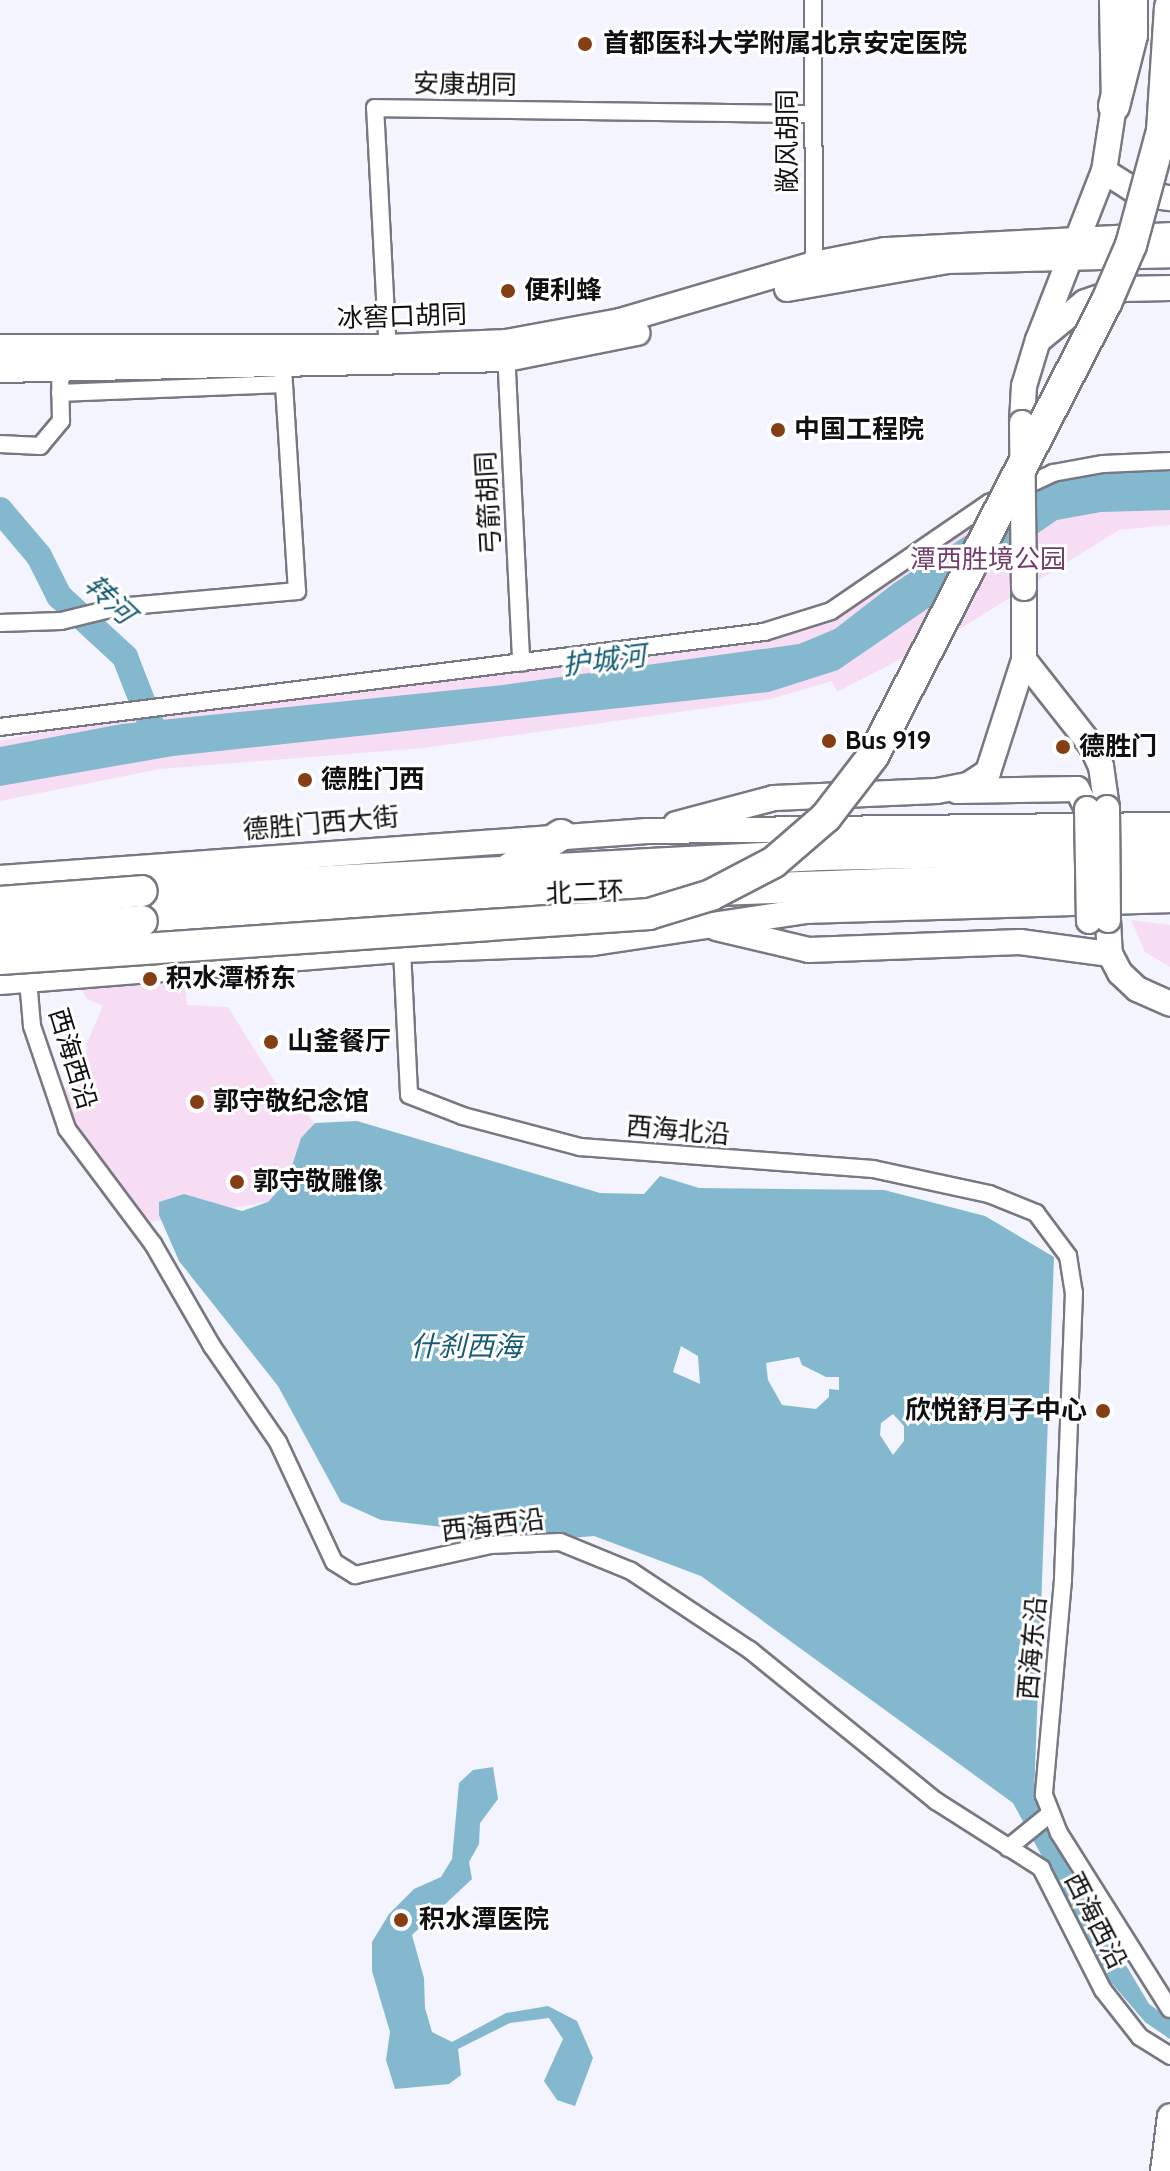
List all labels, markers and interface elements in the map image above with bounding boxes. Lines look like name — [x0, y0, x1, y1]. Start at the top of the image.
place label: 首都医科大学附属北京安定医院 — [603, 28, 967, 60]
marker: 首都医科大学附属北京安定医院 — [574, 33, 596, 55]
street label: 安康胡同 — [413, 68, 517, 102]
street label: 敞风胡同 — [772, 89, 804, 193]
place label: 便利蜂 — [524, 275, 602, 307]
marker: 便利蜂 — [499, 282, 517, 300]
street label: 冰窖口胡同 — [336, 299, 468, 335]
place label: 中国工程院 — [794, 414, 924, 446]
marker: 中国工程院 — [769, 421, 787, 439]
street label: 弓箭胡同 — [471, 450, 507, 556]
park label: 潭西胜境公园 — [910, 544, 1066, 576]
water label: 转河 — [78, 567, 142, 631]
water label: 护城河 — [560, 638, 648, 682]
place label: Bus 919 — [845, 725, 931, 757]
place label: 德胜门 — [1079, 731, 1157, 763]
marker: Bus 919 — [820, 732, 838, 750]
marker: 德胜门 — [1054, 738, 1072, 756]
place label: 德胜门西 — [321, 764, 425, 796]
marker: 德胜门西 — [296, 771, 314, 789]
street label: 德胜门西大街 — [242, 802, 400, 846]
street label: 北二环 — [545, 876, 625, 910]
place label: 积水潭桥东 — [166, 963, 296, 995]
marker: 积水潭桥东 — [141, 970, 159, 988]
street label: 西海西沿 — [42, 1005, 102, 1113]
place label: 山釜餐厅 — [287, 1026, 391, 1058]
marker: 山釜餐厅 — [262, 1033, 280, 1051]
place label: 郭守敬纪念馆 — [213, 1086, 369, 1118]
marker: 郭守敬纪念馆 — [188, 1093, 206, 1111]
street label: 西海北沿 — [625, 1111, 731, 1151]
place label: 郭守敬雕像 — [253, 1166, 383, 1198]
marker: 郭守敬雕像 — [228, 1173, 246, 1191]
water label: 什刹西海 — [410, 1329, 522, 1363]
place label: 欣悦舒月子中心 — [905, 1395, 1087, 1427]
marker: 欣悦舒月子中心 — [1094, 1402, 1112, 1420]
street label: 西海西沿 — [439, 1504, 547, 1548]
street label: 西海东沿 — [1013, 1595, 1053, 1701]
street label: 西海西沿 — [1057, 1868, 1133, 1974]
place label: 积水潭医院 — [419, 1904, 549, 1936]
marker: 积水潭医院 — [390, 1909, 412, 1931]

